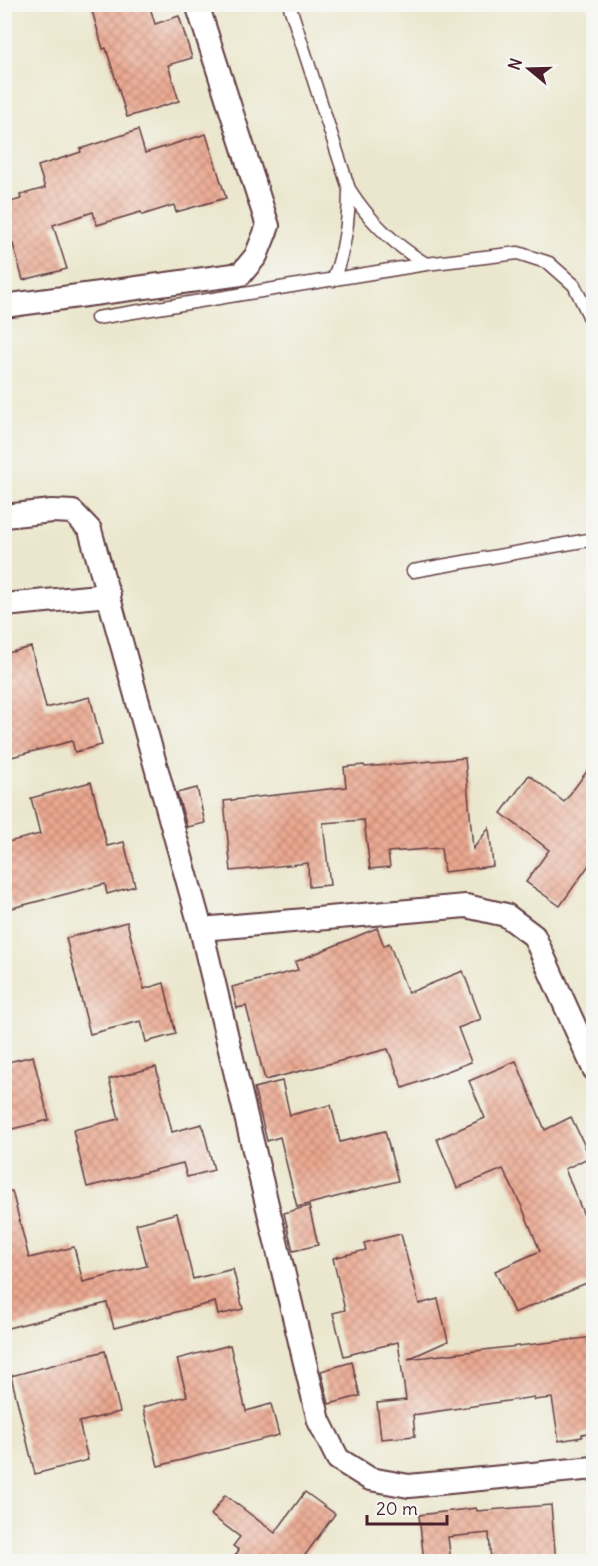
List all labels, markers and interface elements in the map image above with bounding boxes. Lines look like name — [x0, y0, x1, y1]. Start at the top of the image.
north arrow — [499, 39, 559, 99]
text: N — [504, 56, 526, 73]
scale bar — [367, 1488, 446, 1526]
text: 20 m — [376, 1497, 418, 1520]

